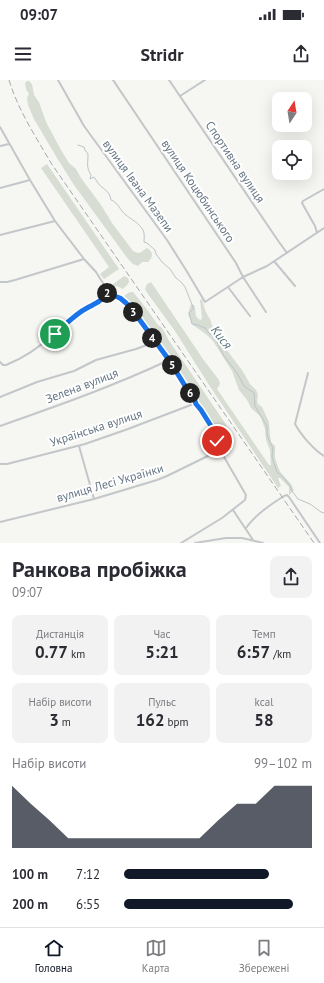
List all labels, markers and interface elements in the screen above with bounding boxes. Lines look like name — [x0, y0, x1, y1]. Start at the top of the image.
text: 09:07 — [20, 5, 58, 24]
icon: menu — [12, 43, 34, 65]
text: Stridr — [140, 43, 184, 66]
icon: share — [290, 43, 312, 65]
north arrow — [272, 92, 312, 132]
map controls — [272, 92, 312, 180]
street label: Спортивна вулиця — [203, 118, 268, 205]
street label: вулиця Коцюбинського — [158, 136, 238, 245]
street label: вулиця Івана Мазепи — [100, 137, 177, 235]
button: locate — [272, 140, 312, 180]
pin: 2 — [97, 283, 117, 303]
text: 2 — [104, 286, 110, 300]
pin: 3 — [123, 302, 143, 322]
text: 3 — [130, 305, 136, 319]
pin — [38, 317, 72, 351]
water label: Кися — [207, 322, 236, 353]
icon: arrive — [44, 323, 66, 345]
pin: 4 — [142, 328, 162, 348]
text: 4 — [149, 331, 155, 345]
pin: 5 — [162, 355, 182, 375]
text: 5 — [169, 358, 175, 372]
street label: Зелена вулиця — [43, 365, 120, 406]
pin: 6 — [180, 383, 200, 403]
text: 6 — [187, 386, 193, 400]
street label: Українська вулиця — [48, 406, 144, 450]
pin — [200, 424, 234, 458]
icon: check — [206, 430, 228, 452]
street label: вулиця Лесі Українки — [55, 460, 165, 505]
text: Ранкова пробіжка — [12, 555, 187, 583]
button: share — [270, 556, 312, 598]
text: 09:07 — [12, 584, 43, 601]
text: Дистанція — [36, 627, 84, 641]
text: Час — [153, 627, 171, 641]
text: Темп — [252, 627, 276, 641]
text: 0.77 — [35, 641, 68, 663]
text: 5:21 — [145, 641, 179, 663]
text: 6:57 — [237, 641, 270, 663]
text: km — [68, 647, 85, 661]
text: /km — [270, 647, 291, 661]
text: Набір висоти — [29, 695, 91, 709]
text: Пульс — [148, 695, 176, 709]
text: kcal — [255, 695, 273, 709]
text: 3 — [49, 709, 59, 731]
text: 162 — [136, 709, 165, 731]
text: 58 — [254, 709, 274, 731]
text: m — [59, 715, 71, 729]
text: bpm — [165, 715, 188, 729]
text: Набір висоти — [12, 755, 86, 772]
text: 99–102 m — [254, 755, 312, 772]
text: 100 m — [12, 866, 48, 883]
text: 7:12 — [76, 866, 100, 883]
text: 200 m — [12, 896, 48, 913]
text: 6:55 — [76, 896, 100, 913]
tab: Головна — [35, 937, 72, 975]
tab: Карта — [142, 937, 170, 975]
tab: Збережені — [239, 937, 289, 975]

